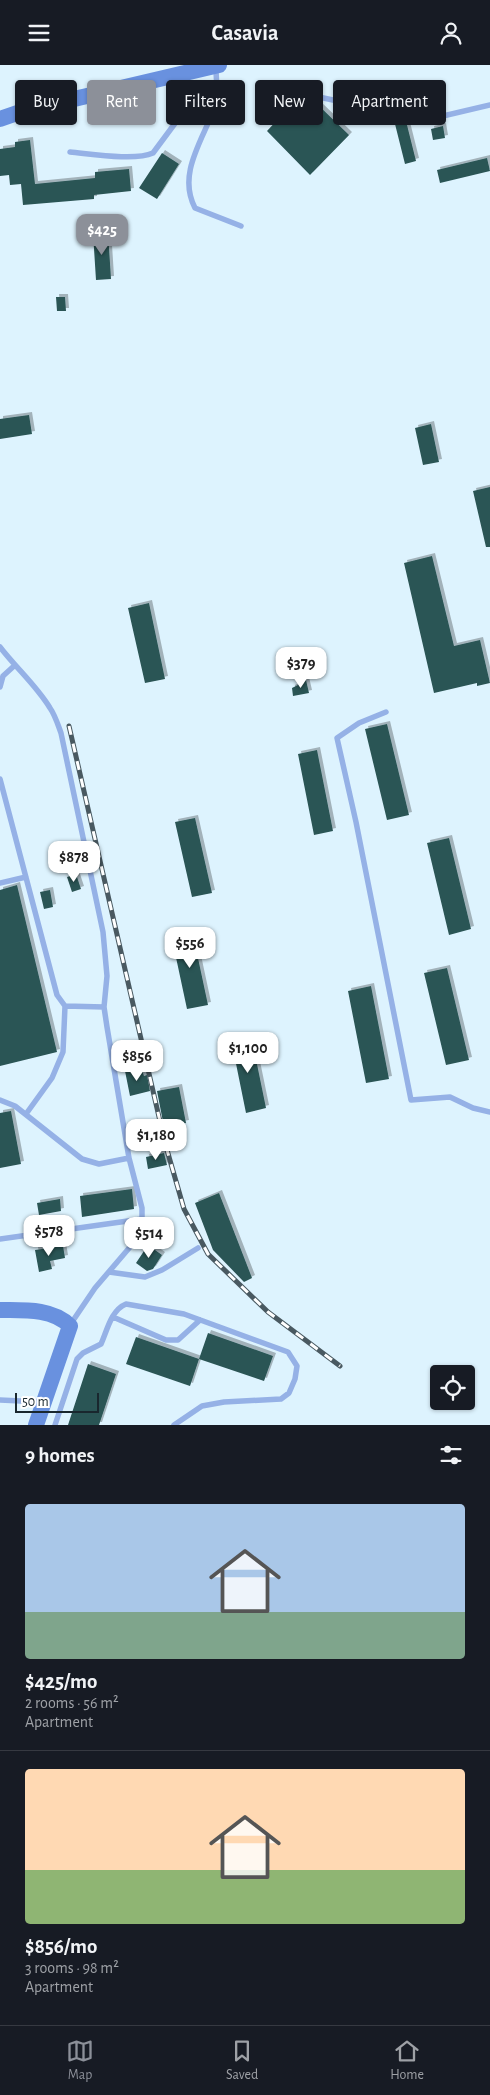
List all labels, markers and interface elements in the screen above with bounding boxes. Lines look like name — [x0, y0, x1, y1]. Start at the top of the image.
icon: menu — [25, 19, 53, 47]
icon: person — [437, 19, 465, 47]
text: Casavia — [212, 22, 278, 44]
chip: Buy — [15, 80, 77, 125]
chip: Rent — [87, 80, 156, 125]
chip: Filters — [166, 80, 245, 125]
chip: New — [255, 80, 323, 125]
chip: Apartment — [333, 80, 446, 125]
pin: $425 — [72, 213, 132, 256]
text: $425 — [87, 222, 117, 238]
pin: $379 — [271, 647, 331, 689]
text: $379 — [287, 655, 315, 671]
pin: $878 — [44, 841, 104, 883]
text: $878 — [59, 849, 89, 865]
pin: $556 — [160, 927, 220, 969]
text: $556 — [176, 935, 204, 951]
pin: $1,100 — [207, 1031, 289, 1074]
pin: $856 — [107, 1039, 167, 1082]
text: $1,100 — [228, 1040, 268, 1056]
text: $856 — [122, 1048, 152, 1064]
pin: $1,180 — [115, 1119, 197, 1161]
text: $1,180 — [137, 1127, 175, 1143]
pin: $578 — [19, 1215, 79, 1257]
pin: $514 — [119, 1217, 179, 1259]
text: $578 — [35, 1223, 63, 1239]
text: $514 — [135, 1225, 163, 1241]
map controls — [430, 1365, 475, 1410]
button: locate — [430, 1365, 475, 1410]
scale bar — [15, 1390, 99, 1413]
text: 50 m — [22, 1395, 49, 1409]
icon: filters — [437, 1441, 465, 1469]
text: 9 homes — [25, 1445, 95, 1466]
icon: home — [200, 1536, 290, 1626]
text: $425/mo — [25, 1671, 97, 1692]
text: 2 rooms · 56 m² — [25, 1695, 119, 1711]
text: Apartment — [25, 1714, 93, 1730]
icon: home — [200, 1802, 290, 1892]
text: $856/mo — [25, 1936, 97, 1957]
text: 3 rooms · 98 m² — [25, 1960, 119, 1976]
text: Apartment — [25, 1979, 93, 1995]
tab: Map — [66, 2037, 94, 2084]
tab: Saved — [226, 2037, 258, 2084]
tab: Home — [390, 2037, 424, 2084]

